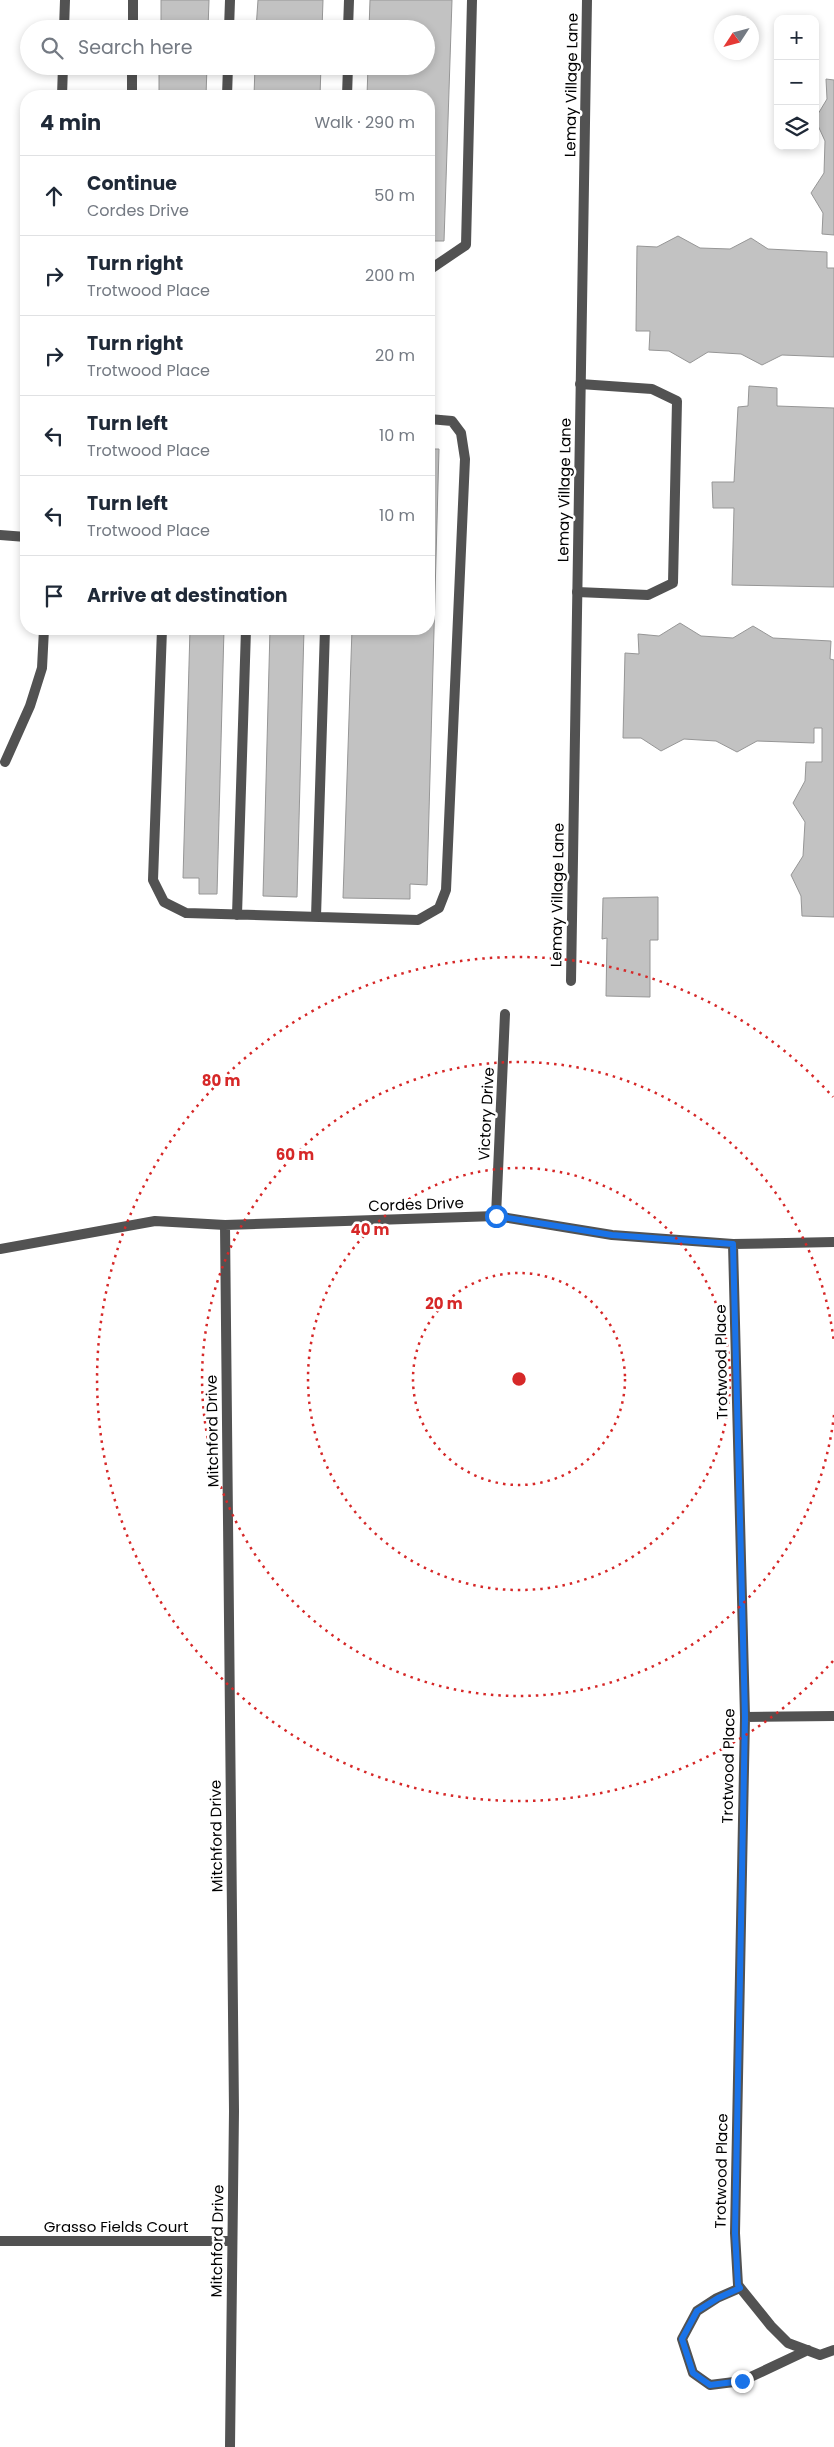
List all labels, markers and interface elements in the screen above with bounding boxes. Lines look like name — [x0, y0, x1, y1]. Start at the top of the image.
street label: Lemay Village Lane — [559, 13, 583, 157]
north arrow — [714, 15, 759, 60]
map controls — [774, 15, 819, 150]
button: + — [774, 15, 819, 60]
search box — [20, 20, 435, 75]
icon: search — [38, 34, 66, 62]
text: Search here — [78, 34, 192, 61]
button: − — [774, 60, 819, 105]
button: layers — [774, 105, 819, 150]
text: 4 min — [40, 108, 101, 137]
text: Walk · 290 m — [314, 111, 415, 134]
text: Continue — [87, 170, 177, 197]
icon: ahead — [40, 182, 68, 210]
text: 50 m — [374, 184, 415, 207]
text: Cordes Drive — [87, 199, 189, 222]
text: Turn right — [87, 250, 183, 277]
icon: right — [40, 262, 68, 290]
text: 200 m — [365, 264, 415, 287]
text: Trotwood Place — [87, 279, 210, 302]
text: Turn right — [87, 330, 183, 357]
icon: right — [40, 342, 68, 370]
text: 20 m — [375, 344, 415, 367]
text: Trotwood Place — [87, 359, 210, 382]
text: Turn left — [87, 410, 168, 437]
street label: Lemay Village Lane — [552, 418, 576, 562]
icon: left — [40, 422, 68, 450]
text: 10 m — [379, 424, 415, 447]
text: Trotwood Place — [87, 439, 210, 462]
text: Turn left — [87, 490, 168, 517]
icon: left — [40, 502, 68, 530]
text: 10 m — [379, 504, 415, 527]
text: Trotwood Place — [87, 519, 210, 542]
icon: arrive — [40, 582, 68, 610]
text: Arrive at destination — [87, 582, 288, 609]
street label: Lemay Village Lane — [545, 823, 569, 967]
street label: Victory Drive — [473, 1067, 499, 1161]
text: 80 m — [202, 1070, 240, 1091]
text: 60 m — [276, 1144, 314, 1165]
street label: Cordes Drive — [368, 1192, 464, 1216]
route start — [485, 1205, 508, 1228]
text: 40 m — [350, 1219, 390, 1240]
text: 20 m — [425, 1293, 463, 1314]
street label: Trotwood Place — [709, 1304, 733, 1420]
centre of rings — [510, 1370, 528, 1388]
street label: Mitchford Drive — [201, 1374, 223, 1488]
street label: Trotwood Place — [716, 1708, 740, 1824]
street label: Mitchford Drive — [205, 1779, 227, 1893]
street label: Trotwood Place — [709, 2113, 733, 2229]
street label: Mitchford Drive — [206, 2184, 228, 2298]
street label: Grasso Fields Court — [44, 2216, 188, 2237]
route end — [731, 2370, 754, 2393]

